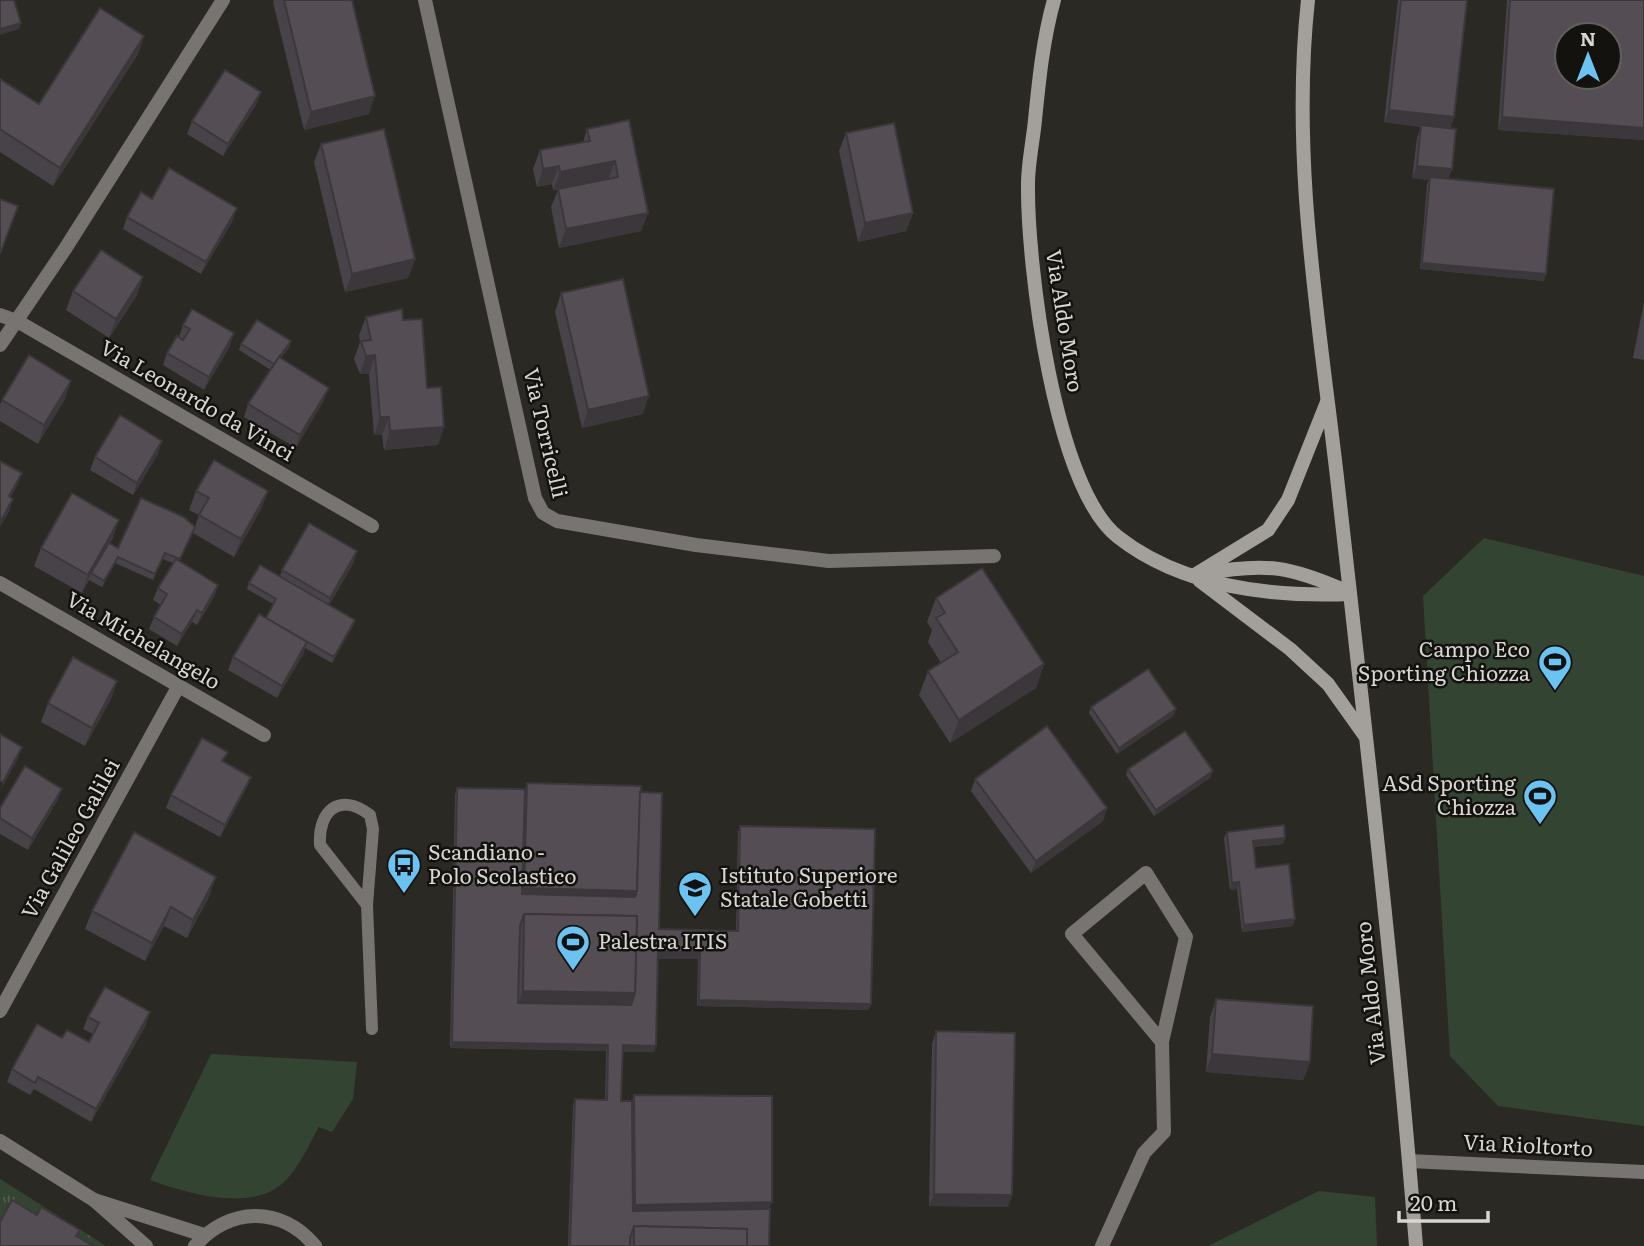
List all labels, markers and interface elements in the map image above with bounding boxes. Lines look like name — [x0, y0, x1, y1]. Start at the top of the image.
north arrow — [1553, 21, 1623, 91]
text: N — [1580, 24, 1596, 52]
street label: Via Aldo Moro — [1040, 247, 1093, 394]
street label: Via Leonardo da Vinci — [95, 330, 301, 467]
street label: Via Torricelli — [517, 364, 577, 501]
street label: Via Michelangelo — [61, 582, 227, 696]
place label: Campo Eco Sporting Chiozza — [1358, 632, 1531, 687]
sports icon: Campo Eco Sporting Chiozza — [1536, 643, 1574, 692]
street label: Via Galileo Galilei — [12, 752, 126, 924]
place label: ASd Sporting Chiozza — [1382, 766, 1517, 821]
sports icon: ASd Sporting Chiozza — [1521, 777, 1559, 826]
place label: Scandiano - Polo Scolastico — [428, 835, 576, 890]
bus stop icon: Scandiano - Polo Scolastico — [385, 846, 423, 895]
place label: Istituto Superiore Statale Gobetti — [720, 858, 898, 913]
school or university icon: Istituto Superiore Statale Gobetti — [676, 869, 714, 918]
street label: Via Aldo Moro — [1346, 920, 1391, 1066]
sports icon: Palestra ITIS — [554, 923, 592, 972]
place label: Palestra ITIS — [598, 924, 727, 955]
street label: Via Rioltorto — [1462, 1125, 1594, 1162]
scale bar — [1399, 1180, 1488, 1224]
text: 20 m — [1410, 1186, 1457, 1217]

